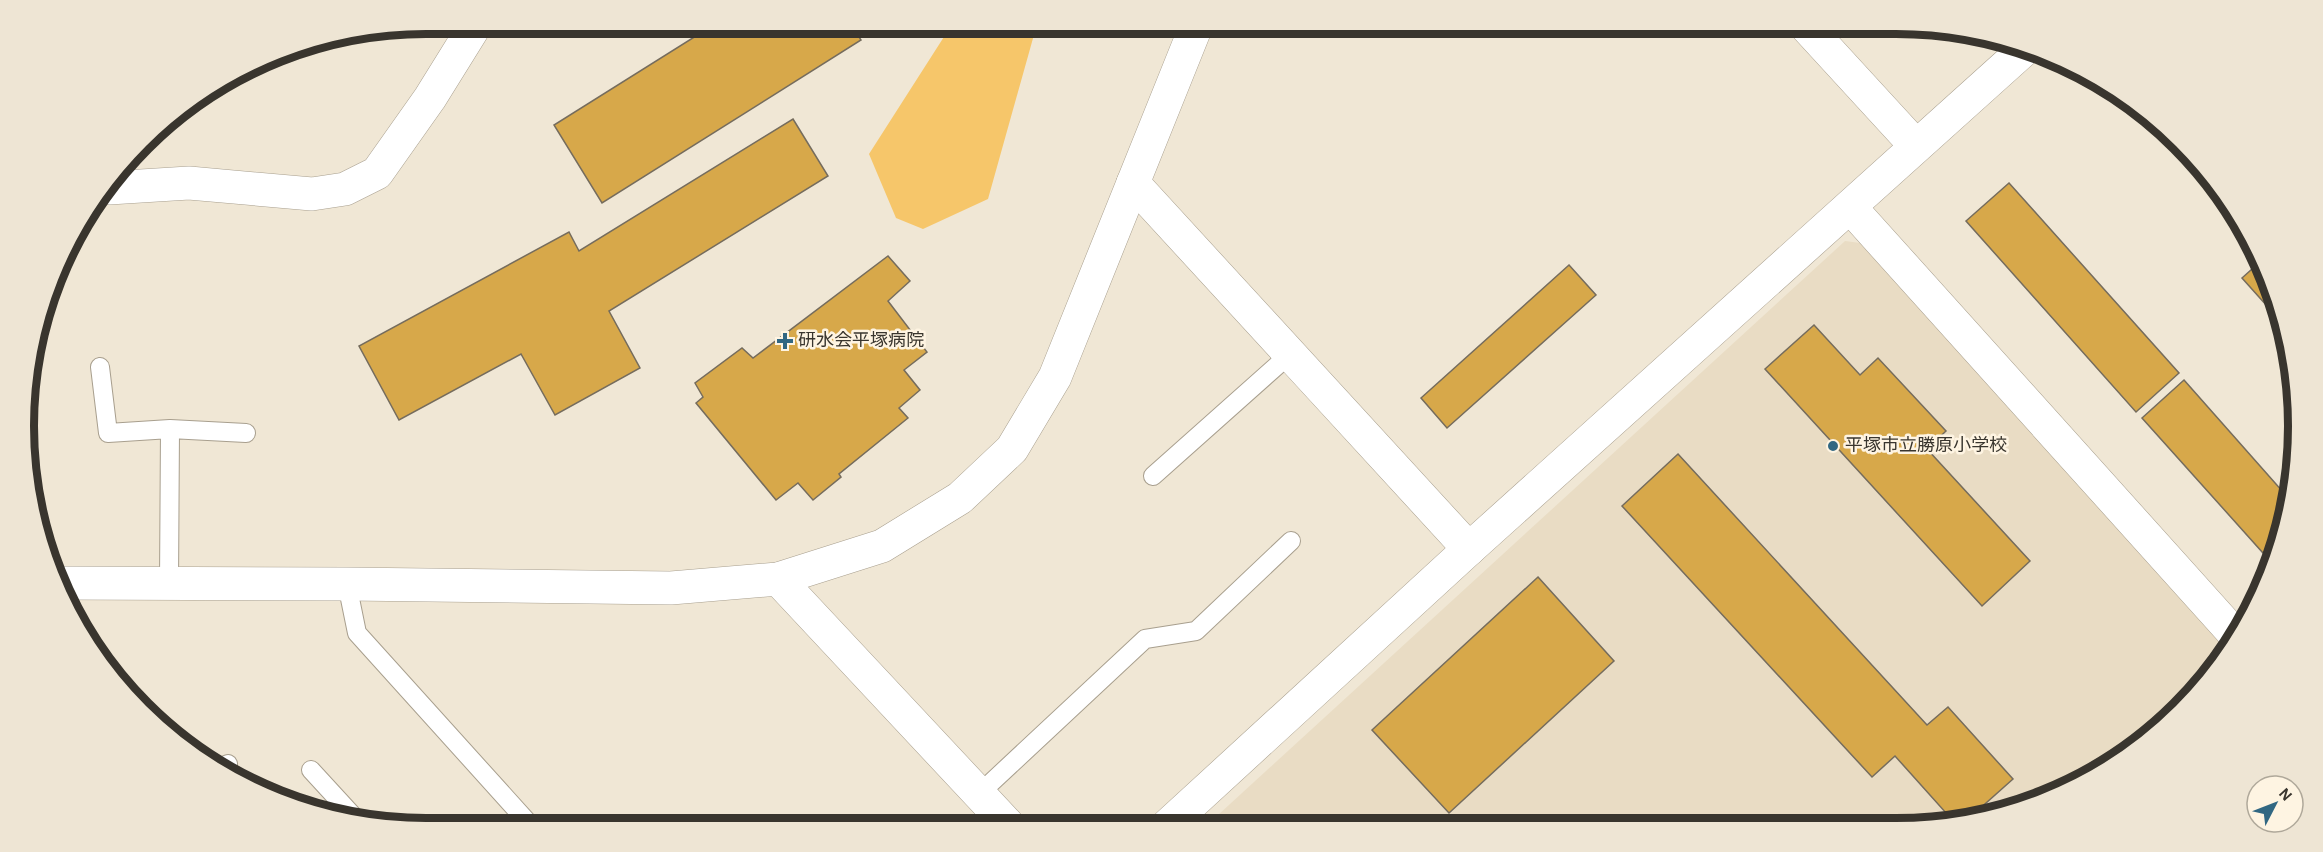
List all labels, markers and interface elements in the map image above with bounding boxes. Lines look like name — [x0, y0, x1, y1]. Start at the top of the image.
place label: 研水会平塚病院 — [798, 331, 924, 350]
marker: 研水会平塚病院 — [776, 332, 794, 350]
place label: 平塚市立勝原小学校 — [1845, 435, 2007, 455]
marker: 平塚市立勝原小学校 — [1826, 439, 1840, 453]
north arrow — [2245, 774, 2305, 834]
text: N — [2276, 785, 2295, 804]

